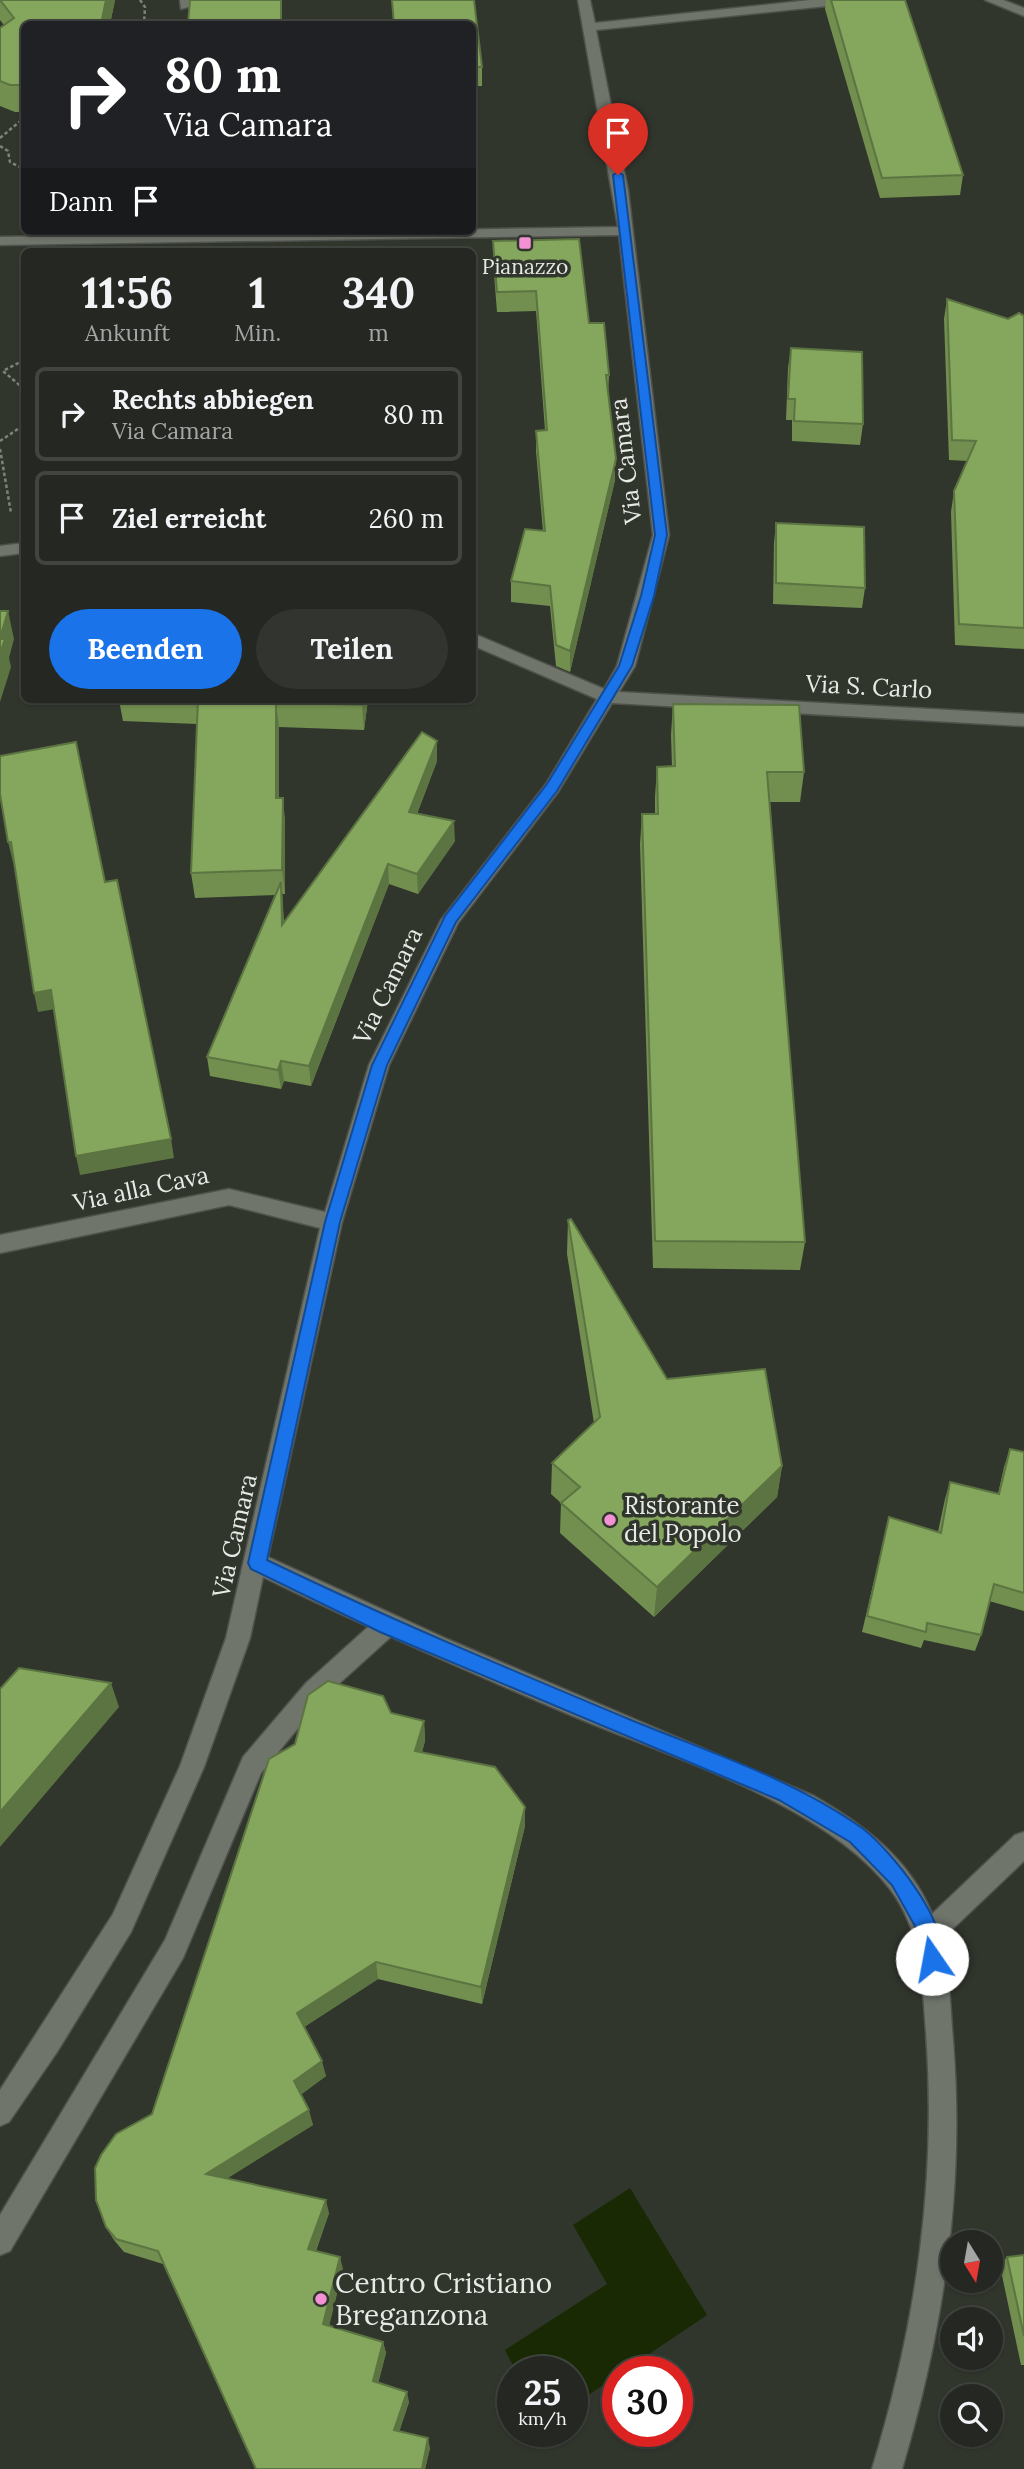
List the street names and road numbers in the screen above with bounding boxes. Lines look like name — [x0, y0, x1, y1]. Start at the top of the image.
street label: Via Camara — [602, 396, 649, 527]
street label: Via S. Carlo — [804, 668, 933, 705]
street label: Via Camara — [345, 922, 429, 1050]
street label: Via alla Cava — [69, 1159, 212, 1218]
street label: Via Camara — [205, 1471, 264, 1602]

